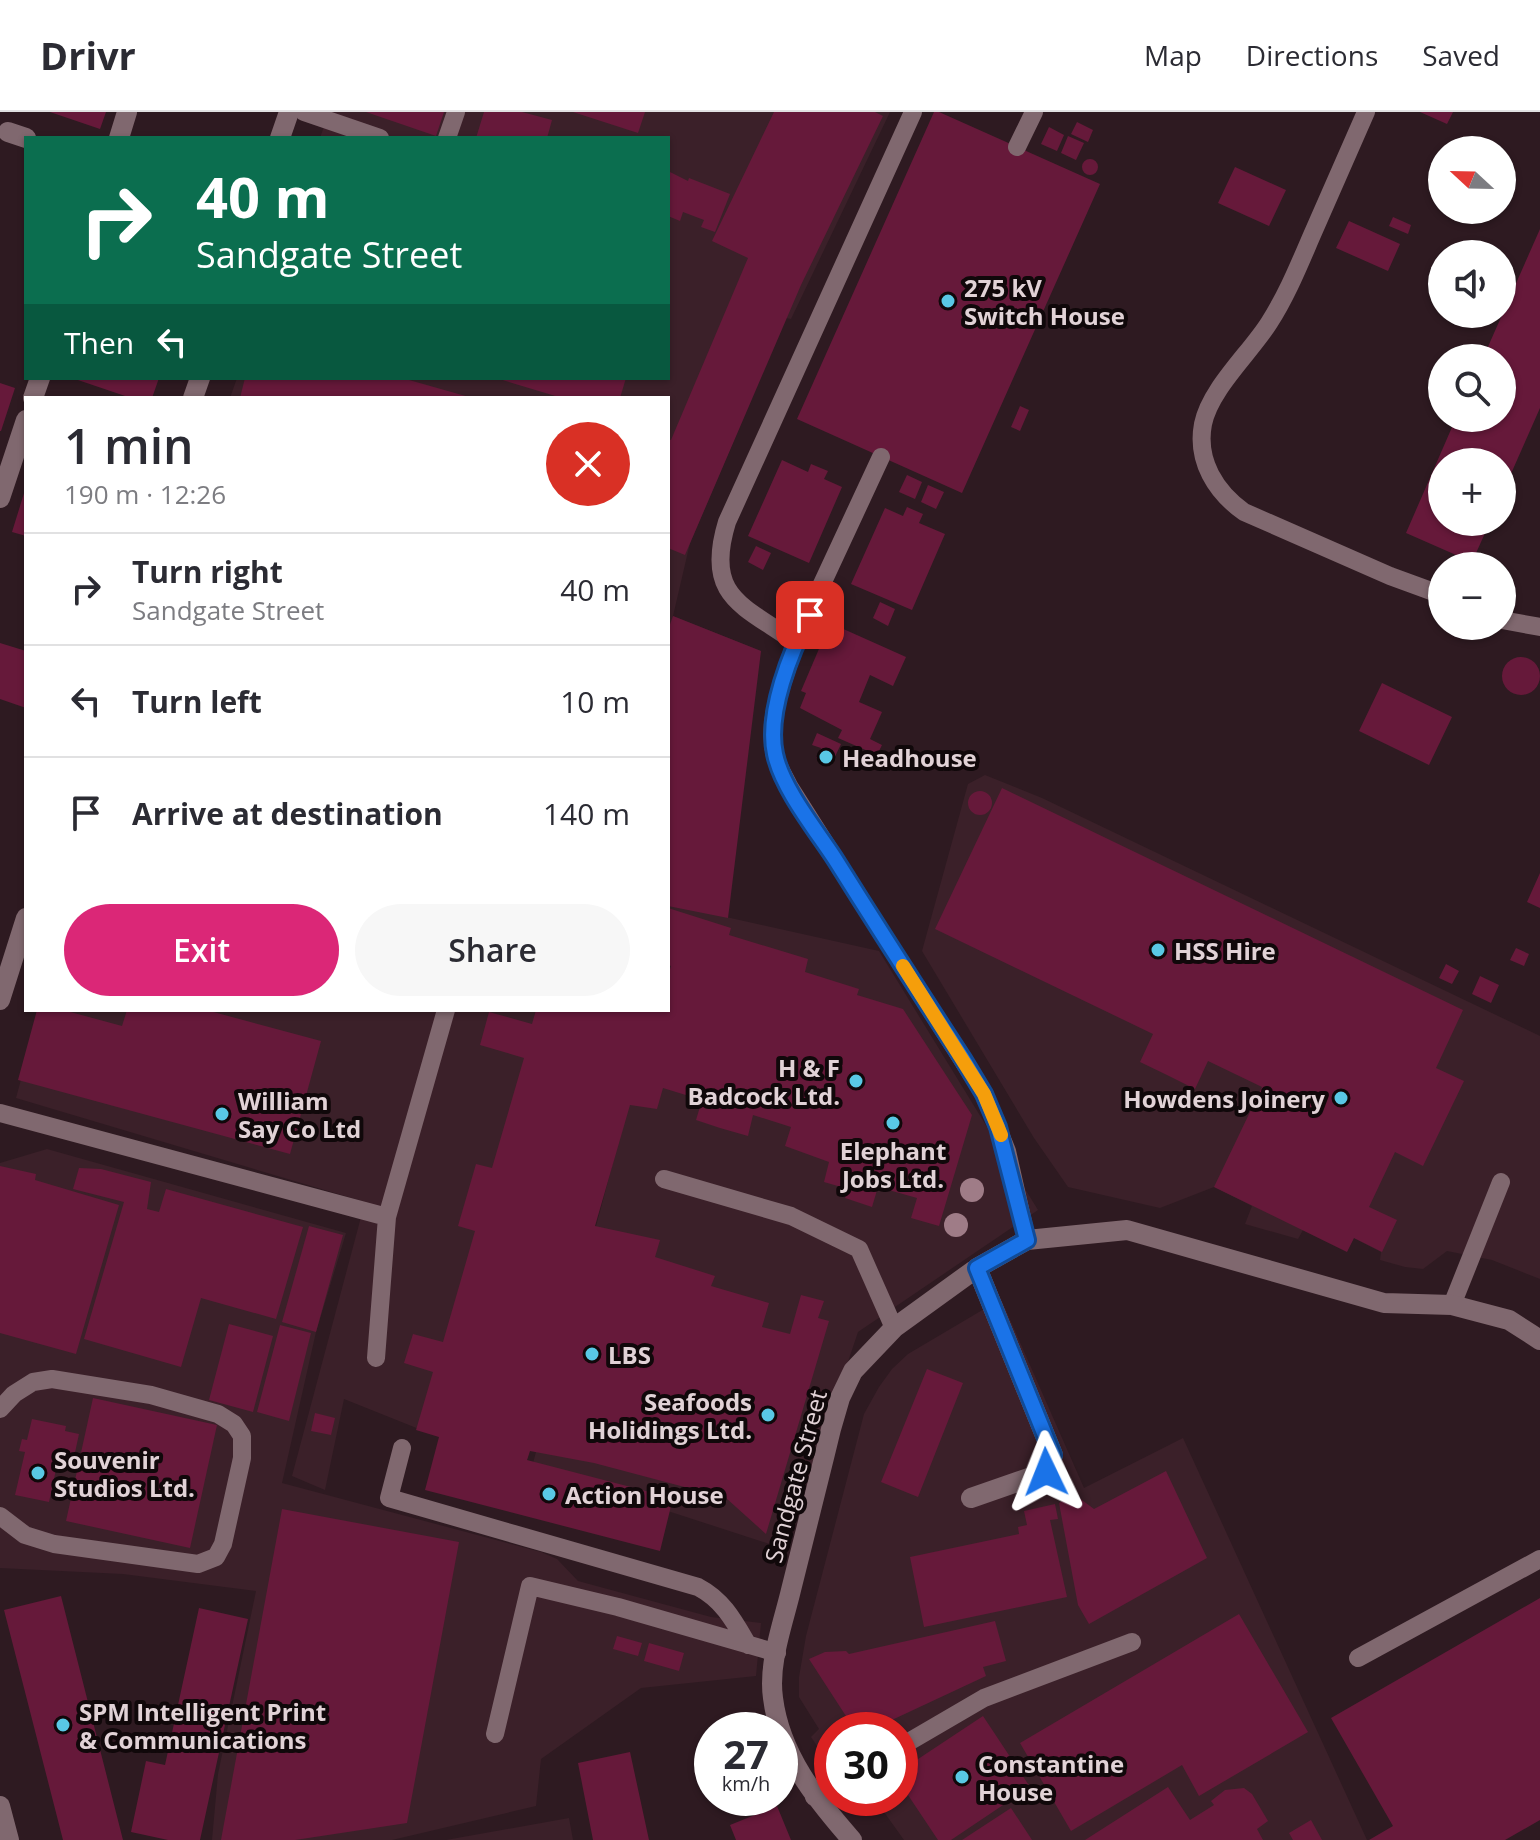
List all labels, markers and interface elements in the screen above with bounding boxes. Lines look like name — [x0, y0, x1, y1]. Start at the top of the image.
text: Drivr — [40, 29, 136, 81]
text: Map — [1144, 36, 1202, 74]
text: Directions — [1246, 36, 1378, 74]
text: Saved — [1422, 36, 1500, 74]
north arrow — [1428, 136, 1516, 224]
map controls — [1428, 136, 1516, 640]
text: 40 m — [196, 158, 330, 234]
icon: right — [64, 168, 168, 272]
text: Sandgate Street — [196, 230, 462, 279]
button: sound — [1428, 240, 1516, 328]
place label: 275 kV Switch House — [964, 271, 1125, 332]
marker: 275 kV Switch House — [939, 292, 957, 310]
icon: left — [150, 320, 194, 364]
text: Then — [64, 322, 134, 363]
button: search — [1428, 344, 1516, 432]
text: 1 min — [64, 413, 194, 478]
button: close — [546, 422, 630, 506]
button: + — [1428, 448, 1516, 536]
text: 190 m · 12:26 — [64, 476, 226, 512]
text: Turn right — [132, 551, 283, 592]
button: − — [1428, 552, 1516, 640]
icon: right — [64, 567, 108, 611]
text: 40 m — [560, 569, 630, 610]
pin — [776, 581, 844, 649]
text: Sandgate Street — [132, 592, 324, 628]
icon: arrive — [788, 593, 832, 637]
icon: left — [64, 679, 108, 723]
text: Turn left — [132, 681, 262, 722]
text: 10 m — [560, 681, 630, 722]
place label: Headhouse — [842, 741, 977, 774]
marker: Headhouse — [817, 748, 835, 766]
icon: arrive — [64, 791, 108, 835]
text: Arrive at destination — [132, 793, 443, 834]
text: 140 m — [543, 793, 630, 834]
button: Exit — [64, 904, 339, 996]
button: Share — [355, 904, 630, 996]
place label: HSS Hire — [1174, 934, 1276, 967]
marker: HSS Hire — [1149, 941, 1167, 959]
place label: H & F Badcock Ltd. — [688, 1051, 840, 1112]
marker: H & F Badcock Ltd. — [847, 1072, 865, 1090]
place label: Howdens Joinery — [1123, 1082, 1325, 1115]
place label: William Say Co Ltd — [238, 1084, 361, 1145]
marker: Howdens Joinery — [1332, 1089, 1350, 1107]
marker: William Say Co Ltd — [213, 1105, 231, 1123]
marker: Elephant Jobs Ltd. — [884, 1114, 902, 1132]
place label: Elephant Jobs Ltd. — [840, 1134, 946, 1195]
place label: LBS — [608, 1338, 651, 1371]
marker: LBS — [583, 1345, 601, 1363]
place label: Seafoods Holidings Ltd. — [588, 1385, 752, 1446]
street label: Sandgate Street — [756, 1386, 834, 1566]
marker: Seafoods Holidings Ltd. — [759, 1406, 777, 1424]
position arrow — [1004, 1430, 1088, 1514]
place label: Souvenir Studios Ltd. — [54, 1443, 195, 1504]
marker: Souvenir Studios Ltd. — [29, 1464, 47, 1482]
place label: Action House — [565, 1478, 724, 1511]
marker: Action House — [540, 1485, 558, 1503]
place label: SPM Intelligent Print & Communications — [79, 1695, 326, 1756]
speed limit sign: 30 — [814, 1712, 918, 1816]
marker: SPM Intelligent Print & Communications — [54, 1716, 72, 1734]
text: 27 — [723, 1726, 769, 1781]
place label: Constantine House — [978, 1747, 1124, 1808]
marker: Constantine House — [953, 1768, 971, 1786]
text: km/h — [722, 1770, 770, 1797]

